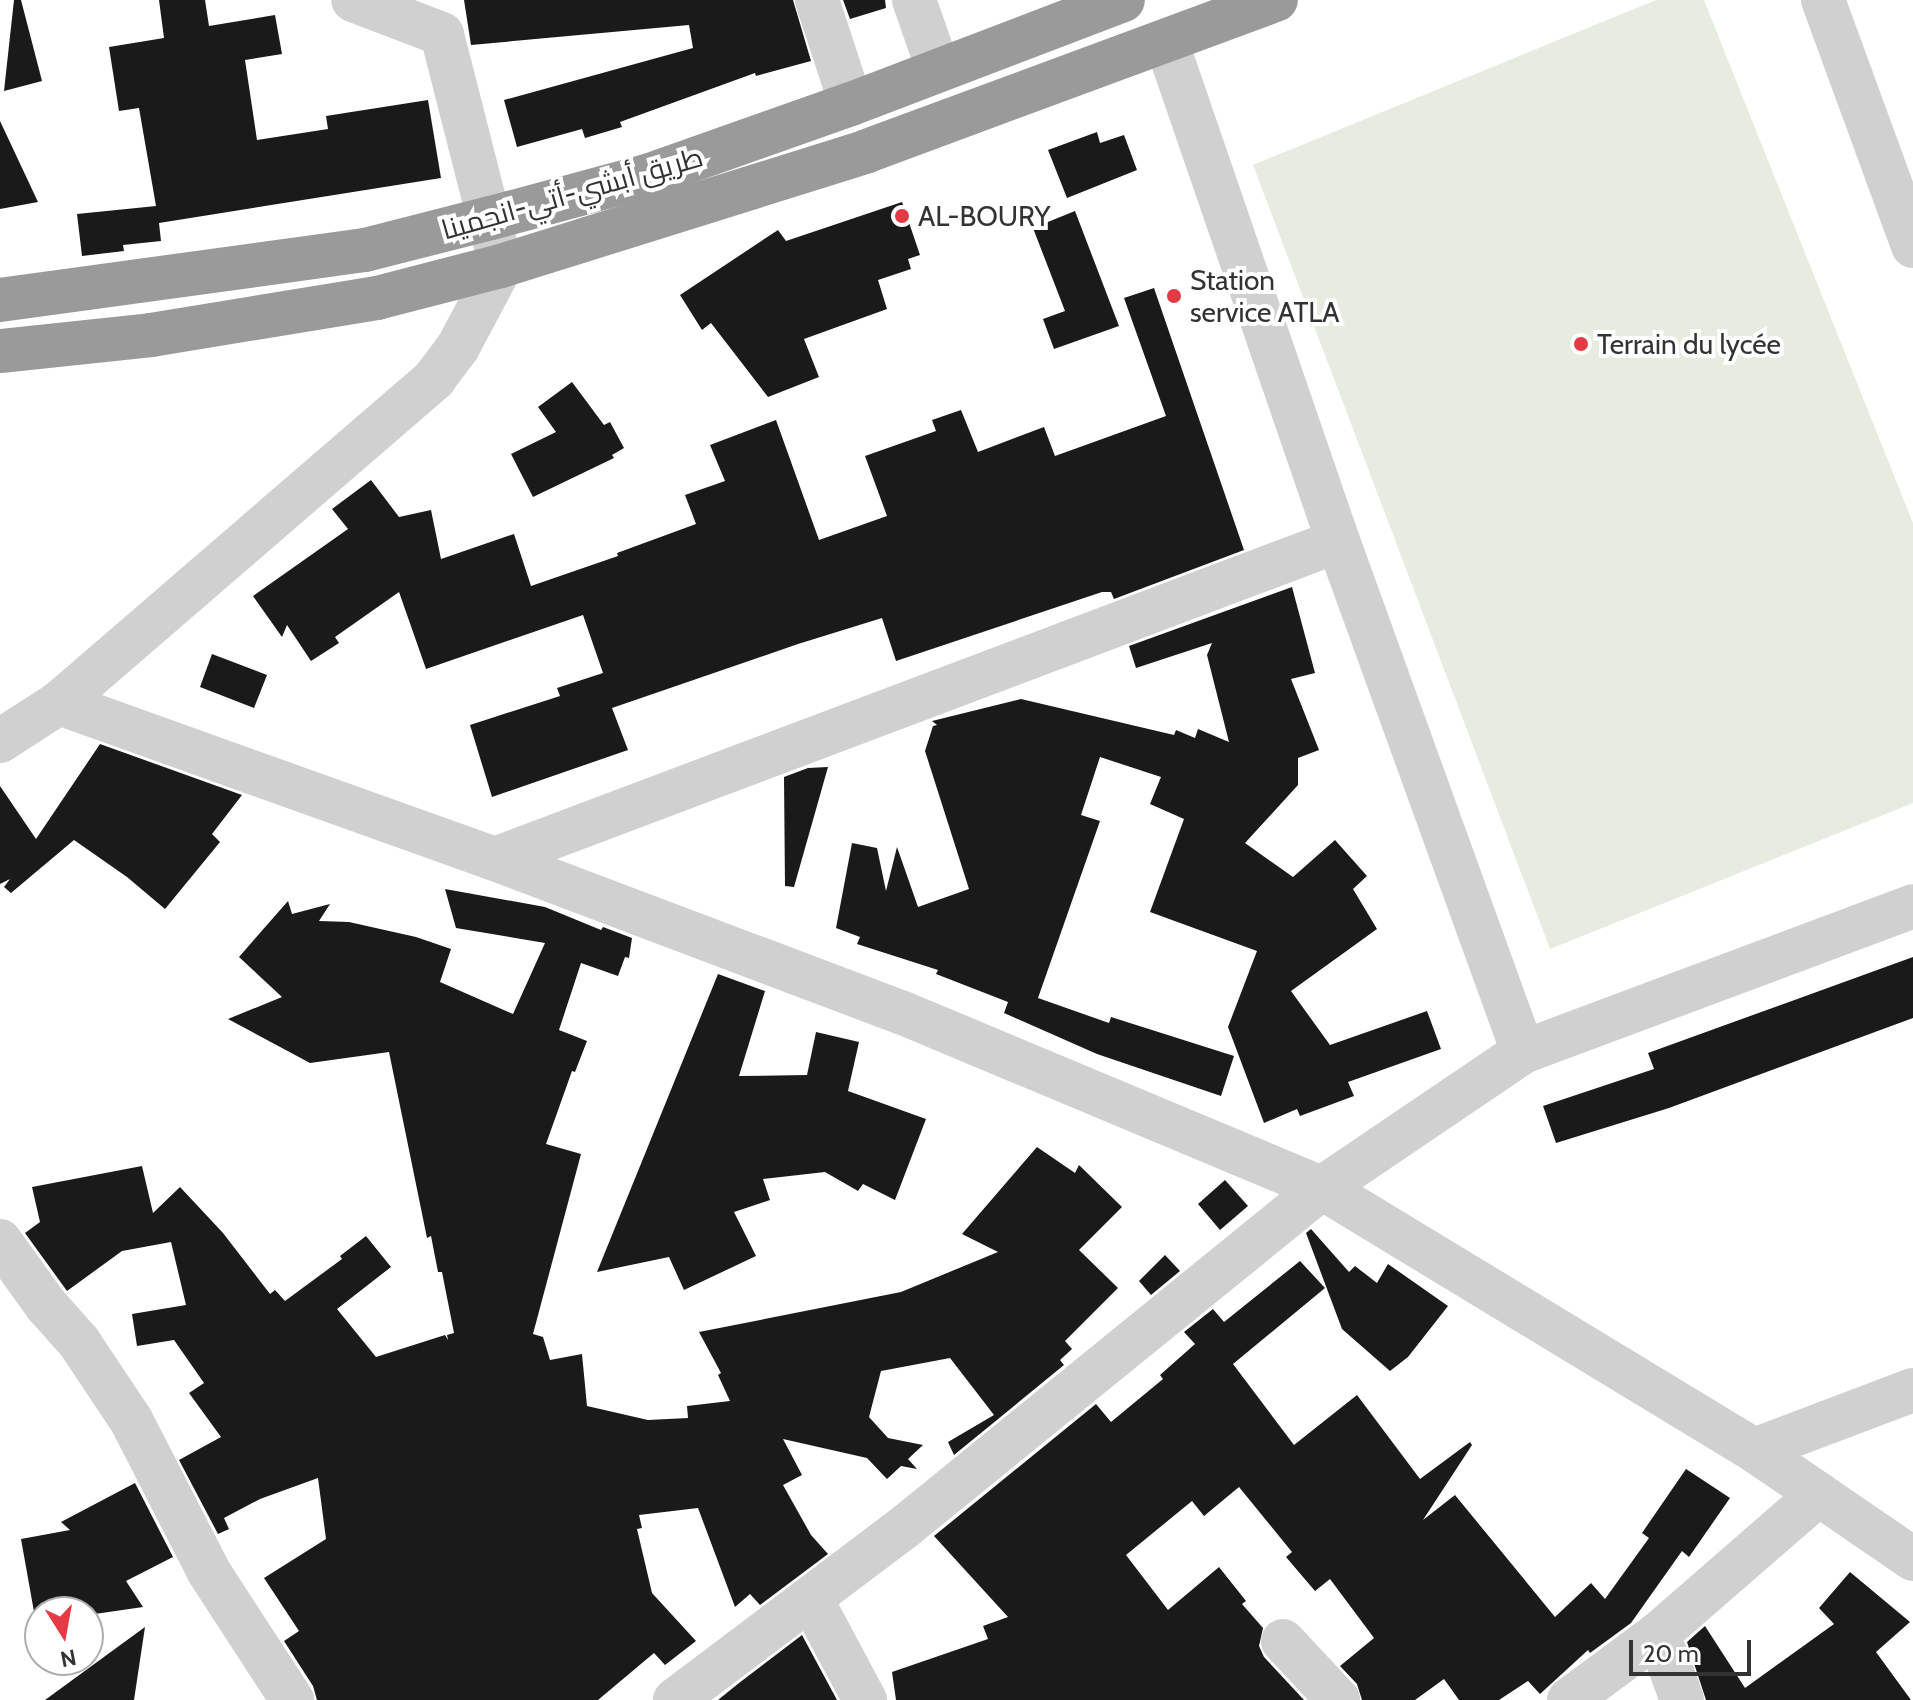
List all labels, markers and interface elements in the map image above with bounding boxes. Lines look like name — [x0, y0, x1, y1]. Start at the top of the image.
street label: طريق أبشي-أتي-انجمينا — [437, 140, 707, 246]
place label: AL-BOURY — [918, 199, 1050, 233]
marker: AL-BOURY — [893, 207, 911, 225]
place label: Station service ATLA — [1190, 263, 1340, 329]
marker: Station service ATLA — [1165, 287, 1183, 305]
place label: Terrain du lycée — [1597, 327, 1781, 361]
marker: Terrain du lycée — [1572, 335, 1590, 353]
north arrow — [24, 1596, 104, 1676]
scale bar — [1633, 1624, 1755, 1674]
text: 20 m — [1643, 1639, 1699, 1668]
text: N — [58, 1643, 79, 1673]

